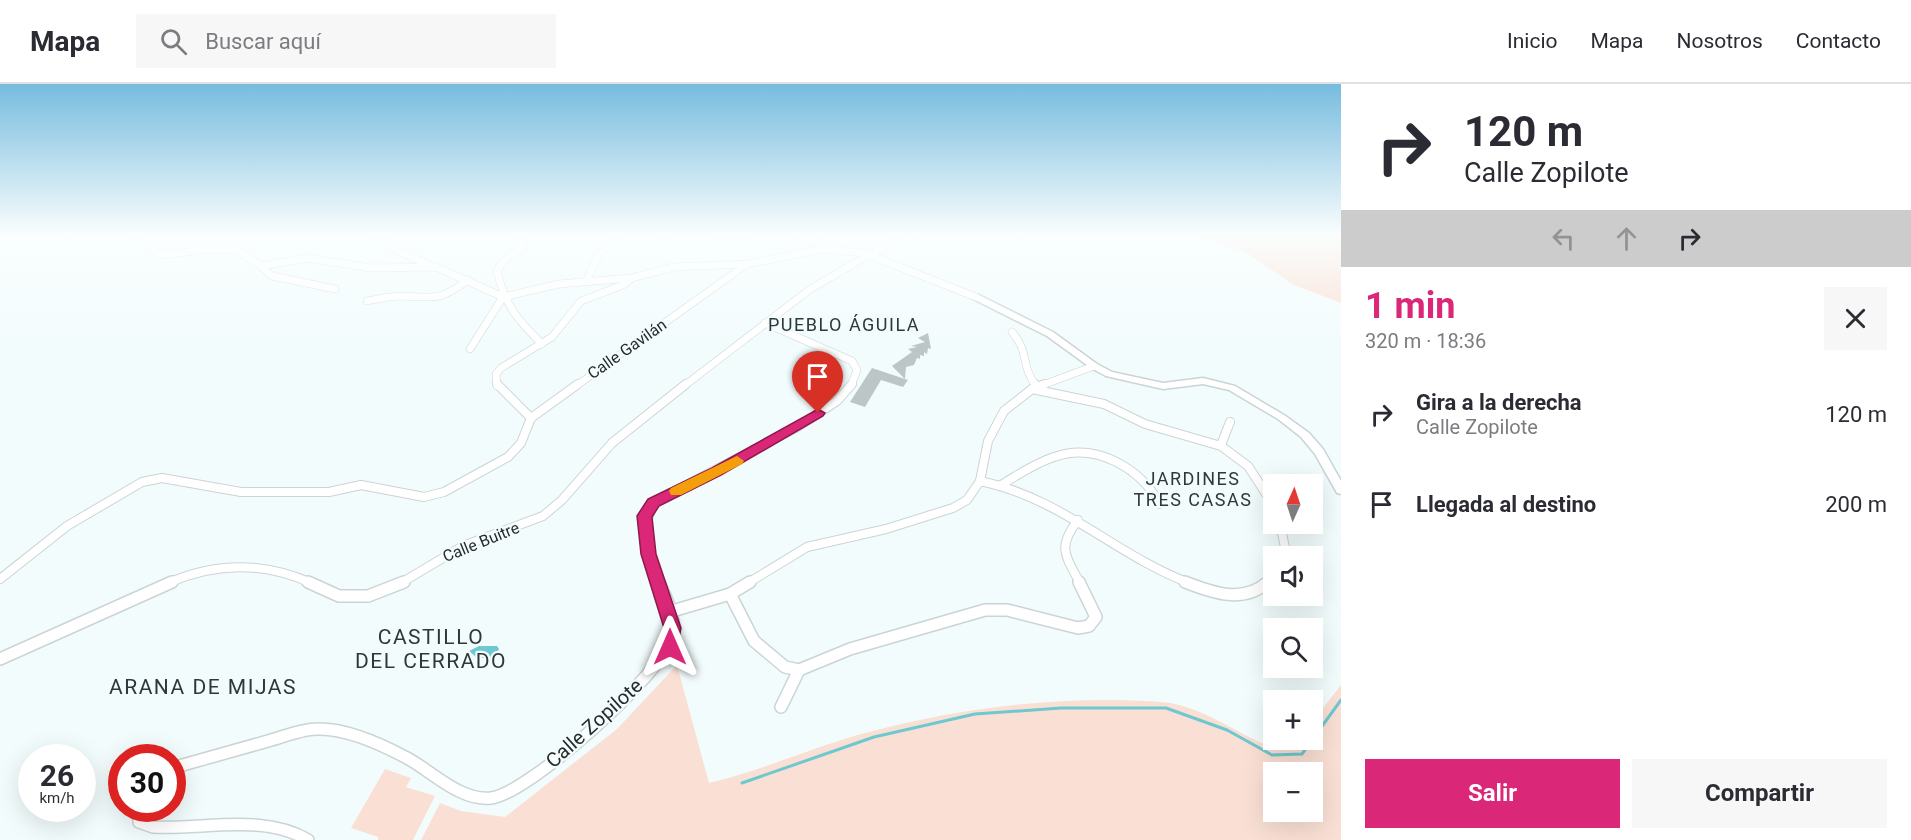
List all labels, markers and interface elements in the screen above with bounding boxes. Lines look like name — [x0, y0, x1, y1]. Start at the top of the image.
search box — [136, 14, 556, 68]
text: Mapa — [30, 25, 100, 58]
icon: search — [157, 25, 190, 58]
text: Buscar aquí — [205, 29, 321, 54]
text: Inicio — [1507, 29, 1557, 53]
text: Mapa — [1590, 29, 1643, 53]
text: Nosotros — [1676, 29, 1763, 53]
text: Contacto — [1796, 29, 1881, 53]
text: 120 m — [1464, 107, 1583, 156]
icon: right — [1365, 108, 1443, 186]
text: Calle Zopilote — [1464, 157, 1629, 189]
icon: left — [1547, 222, 1580, 255]
icon: ahead — [1610, 222, 1643, 255]
icon: right — [1673, 222, 1706, 255]
text: 1 min — [1365, 285, 1456, 327]
button: close — [1824, 287, 1887, 350]
district label: PUEBLO ÁGUILA — [768, 314, 920, 335]
street label: Calle Gavilán — [584, 315, 670, 383]
text: 320 m · 18:36 — [1365, 329, 1486, 353]
pin — [792, 351, 843, 413]
icon: arrive — [801, 360, 834, 393]
text: Gira a la derecha — [1416, 390, 1582, 415]
icon: right — [1365, 398, 1398, 431]
text: 120 m — [1825, 402, 1887, 427]
text: Calle Zopilote — [1416, 415, 1538, 439]
district label: JARDINES TRES CASAS — [1134, 468, 1252, 510]
north arrow — [1263, 474, 1323, 534]
map controls — [1263, 474, 1323, 822]
icon: arrive — [1365, 488, 1398, 521]
text: Llegada al destino — [1416, 492, 1596, 517]
text: 200 m — [1825, 492, 1887, 517]
street label: Calle Buitre — [440, 518, 522, 566]
button: sound — [1263, 546, 1323, 606]
position arrow — [638, 615, 702, 679]
button: search — [1263, 618, 1323, 678]
district label: CASTILLO DEL CERRADO — [355, 625, 507, 673]
street label: Calle Zopilote — [541, 673, 647, 773]
district label: ARANA DE MIJAS — [109, 675, 297, 699]
button: + — [1263, 690, 1323, 750]
speed limit sign: 30 — [108, 744, 186, 822]
text: 26 — [40, 758, 74, 793]
button: Salir — [1365, 759, 1620, 828]
button: Compartir — [1632, 759, 1887, 828]
button: − — [1263, 762, 1323, 822]
text: km/h — [39, 789, 75, 807]

